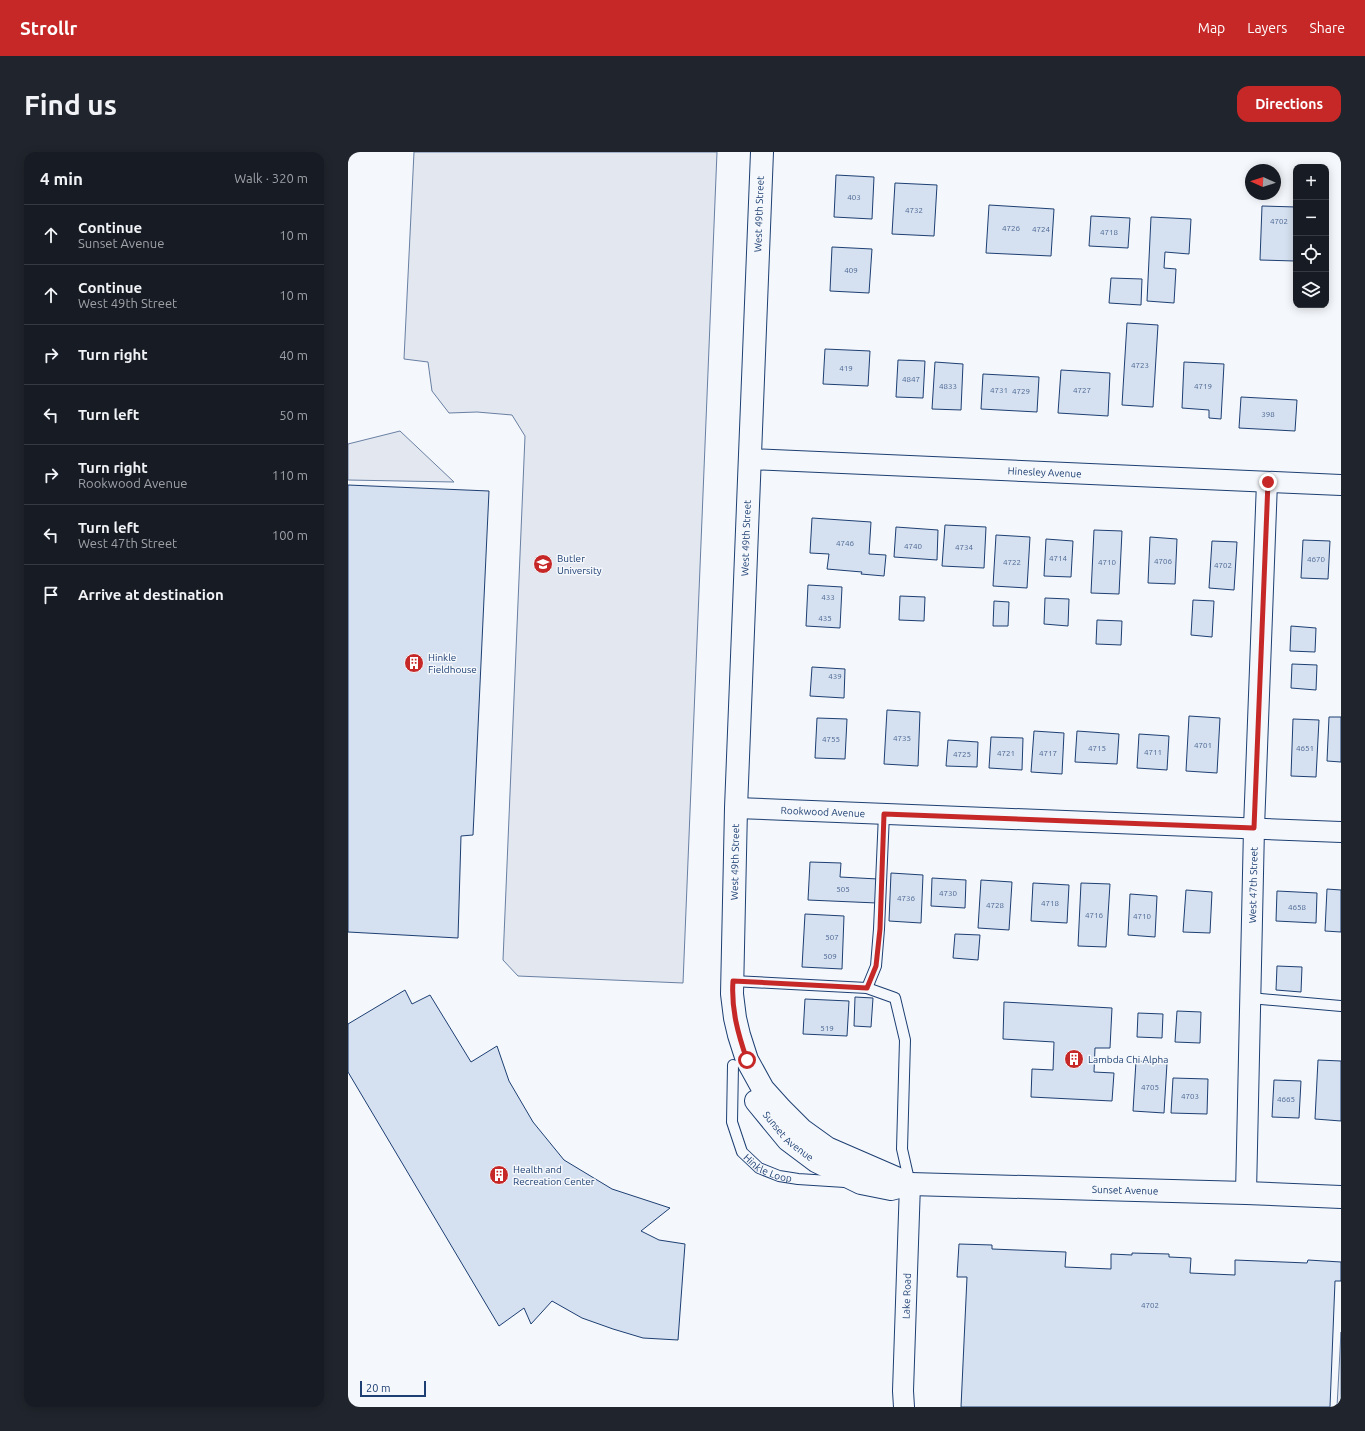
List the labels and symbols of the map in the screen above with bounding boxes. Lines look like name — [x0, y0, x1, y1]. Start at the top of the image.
north arrow — [1245, 164, 1281, 200]
street label: West 49th Street — [752, 176, 766, 252]
house number: 403 — [847, 193, 861, 202]
house number: 4732 — [905, 206, 923, 215]
house number: 4702 — [1270, 217, 1288, 226]
house number: 4726 — [1002, 224, 1021, 233]
house number: 4724 — [1032, 225, 1051, 234]
house number: 4718 — [1100, 228, 1119, 237]
house number: 409 — [844, 266, 858, 275]
house number: 4723 — [1131, 361, 1149, 370]
house number: 419 — [839, 364, 853, 373]
house number: 4847 — [902, 375, 920, 384]
house number: 4833 — [939, 382, 957, 391]
house number: 4719 — [1194, 382, 1212, 391]
house number: 4731 — [990, 386, 1008, 395]
house number: 4727 — [1073, 386, 1091, 395]
house number: 4729 — [1012, 387, 1030, 396]
house number: 398 — [1261, 410, 1275, 419]
street label: Hinesley Avenue — [1007, 465, 1082, 479]
route end — [1259, 473, 1277, 491]
street label: West 49th Street — [739, 500, 753, 576]
house number: 4746 — [836, 539, 855, 548]
house number: 4740 — [904, 542, 923, 551]
house number: 4734 — [955, 543, 974, 552]
school or university icon: Butler University — [532, 553, 554, 575]
place label: Butler University — [557, 553, 602, 576]
house number: 4714 — [1049, 554, 1068, 563]
house number: 4670 — [1307, 555, 1326, 564]
house number: 4706 — [1154, 557, 1173, 566]
house number: 4722 — [1003, 558, 1021, 567]
house number: 4710 — [1098, 558, 1117, 567]
house number: 4702 — [1214, 561, 1232, 570]
house number: 433 — [821, 593, 835, 602]
house number: 435 — [818, 614, 832, 623]
building icon: Hinkle Fieldhouse — [403, 652, 425, 674]
place label: Hinkle Fieldhouse — [428, 652, 477, 675]
house number: 439 — [828, 672, 842, 681]
house number: 4735 — [893, 734, 911, 743]
house number: 4755 — [822, 735, 840, 744]
house number: 4701 — [1194, 741, 1212, 750]
house number: 4715 — [1088, 744, 1106, 753]
house number: 4651 — [1296, 744, 1314, 753]
house number: 4711 — [1144, 748, 1162, 757]
house number: 4721 — [997, 749, 1015, 758]
house number: 4717 — [1039, 749, 1057, 758]
house number: 4725 — [953, 750, 971, 759]
street label: Rookwood Avenue — [781, 804, 865, 819]
street label: West 49th Street — [729, 824, 741, 900]
street label: West 47th Street — [1246, 847, 1259, 923]
house number: 505 — [836, 885, 850, 894]
house number: 4730 — [939, 889, 958, 898]
house number: 4736 — [897, 894, 916, 903]
house number: 4718 — [1041, 899, 1060, 908]
house number: 4728 — [986, 901, 1005, 910]
house number: 4658 — [1288, 903, 1307, 912]
house number: 4716 — [1085, 911, 1104, 920]
house number: 4710 — [1133, 912, 1152, 921]
house number: 507 — [825, 933, 839, 942]
house number: 509 — [823, 952, 837, 961]
house number: 519 — [820, 1024, 834, 1033]
building icon: Lambda Chi Alpha — [1063, 1048, 1085, 1070]
route start — [738, 1051, 756, 1069]
place label: Lambda Chi Alpha — [1088, 1054, 1168, 1065]
house number: 4705 — [1141, 1083, 1159, 1092]
house number: 4703 — [1181, 1092, 1199, 1101]
house number: 4665 — [1277, 1095, 1295, 1104]
street label: Sunset Avenue — [761, 1109, 816, 1163]
street label: Hinkle Loop — [742, 1151, 793, 1184]
building icon: Health and Recreation Center — [488, 1164, 510, 1186]
place label: Health and Recreation Center — [513, 1164, 595, 1187]
street label: Sunset Avenue — [1092, 1183, 1159, 1196]
street label: Lake Road — [900, 1273, 912, 1319]
house number: 4702 — [1141, 1301, 1159, 1310]
scale bar — [360, 1379, 426, 1398]

